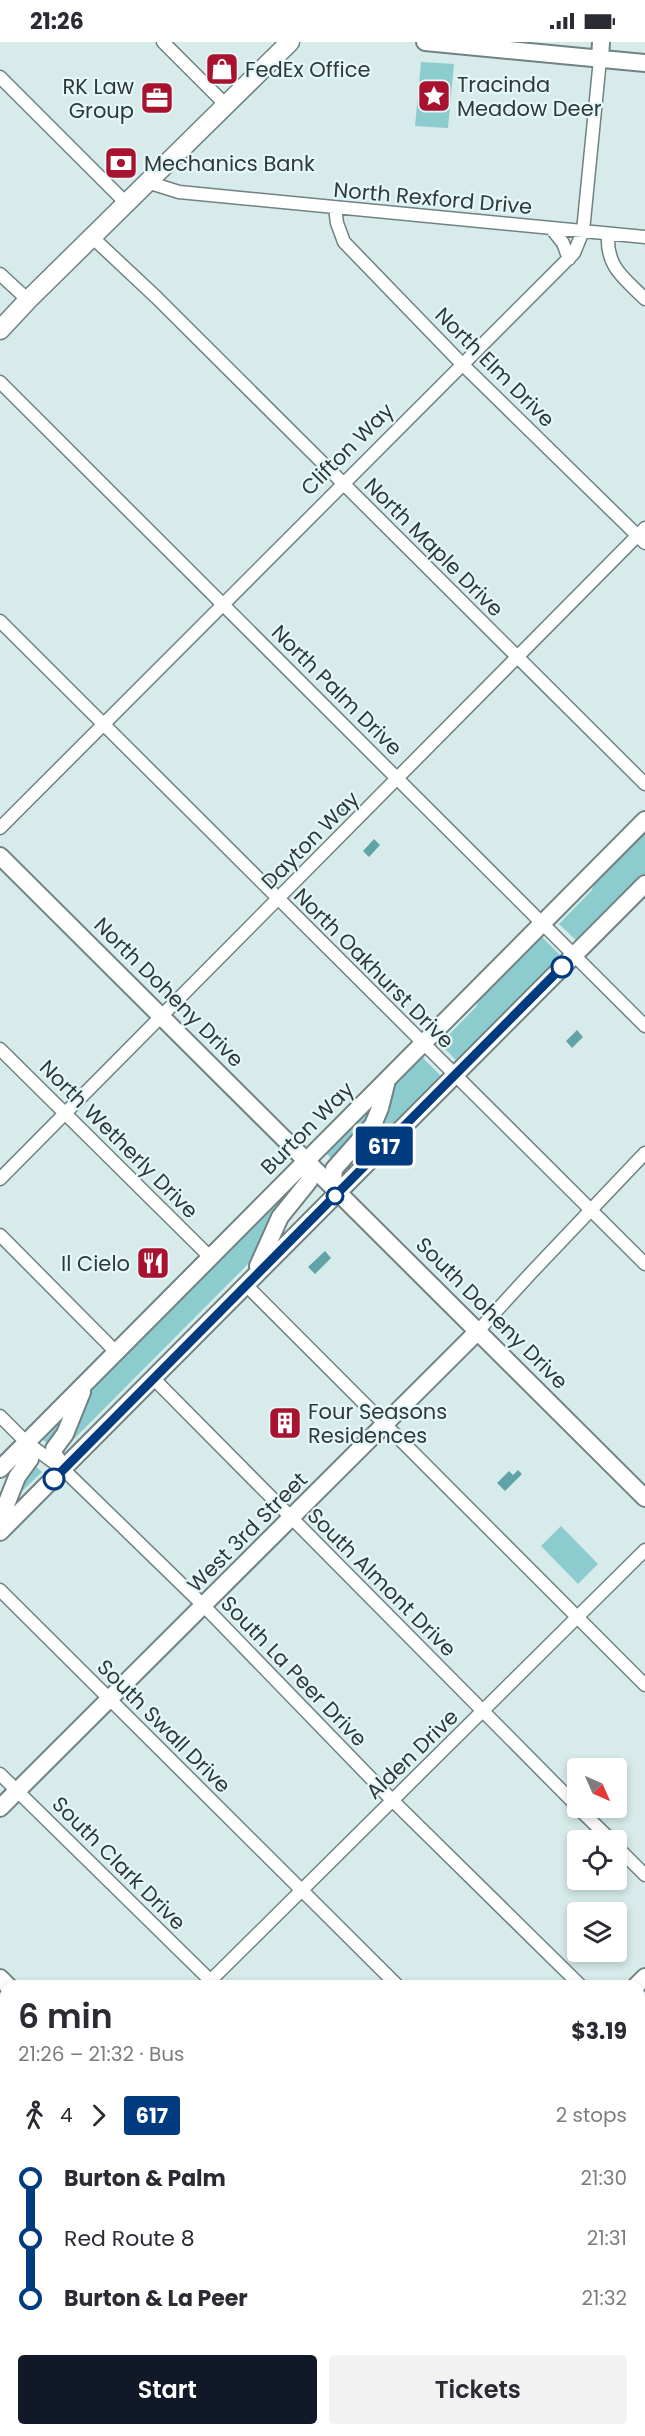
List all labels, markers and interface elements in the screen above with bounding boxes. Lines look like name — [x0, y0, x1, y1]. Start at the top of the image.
text: 21:26 — [30, 6, 84, 37]
shop icon: FedEx Office — [204, 51, 240, 87]
place label: FedEx Office — [245, 55, 371, 84]
place label: Tracinda Meadow Deer — [457, 70, 602, 123]
place label: RK Law Group — [63, 72, 134, 125]
place icon: Tracinda Meadow Deer — [416, 78, 452, 114]
office icon: RK Law Group — [139, 80, 175, 116]
bank icon: Mechanics Bank — [103, 145, 139, 181]
place label: Mechanics Bank — [144, 149, 315, 178]
street label: North Rexford Drive — [333, 175, 533, 221]
street label: North Elm Drive — [429, 301, 561, 433]
street label: Clifton Way — [294, 396, 400, 502]
street label: North Maple Drive — [358, 471, 510, 623]
street label: North Palm Drive — [265, 618, 409, 762]
street label: Dayton Way — [255, 785, 365, 895]
street label: North Oakhurst Drive — [287, 881, 461, 1055]
street label: North Doheny Drive — [88, 911, 250, 1073]
unlabelled marker — [551, 956, 573, 978]
street label: North Wetherly Drive — [33, 1053, 205, 1225]
street label: Burton Way — [254, 1075, 360, 1181]
line badge: 617 — [350, 1126, 418, 1166]
text: 617 — [368, 1132, 400, 1161]
unlabelled marker — [326, 1187, 344, 1205]
street label: South Doheny Drive — [410, 1231, 574, 1395]
restaurant icon: Il Cielo — [135, 1245, 171, 1281]
place label: Il Cielo — [61, 1249, 130, 1278]
place label: Four Seasons Residences — [308, 1397, 447, 1450]
building icon: Four Seasons Residences — [267, 1405, 303, 1441]
street label: West 3rd Street — [180, 1465, 314, 1599]
unlabelled marker — [43, 1468, 65, 1490]
street label: South Almont Drive — [301, 1501, 463, 1663]
street label: South La Peer Drive — [214, 1589, 374, 1753]
street label: South Swall Drive — [91, 1653, 237, 1799]
street label: Alden Drive — [359, 1703, 465, 1805]
north arrow — [567, 1758, 627, 1818]
map controls — [567, 1758, 627, 1962]
street label: South Clark Drive — [46, 1790, 192, 1936]
button: locate — [567, 1830, 627, 1890]
button: layers — [567, 1902, 627, 1962]
text: 6 min — [18, 1993, 113, 2040]
text: $3.19 — [571, 2016, 627, 2047]
text: 21:26 – 21:32 · Bus — [18, 2040, 184, 2068]
icon: walk — [18, 2099, 51, 2132]
icon: forward — [82, 2099, 115, 2132]
text: 4 — [60, 2101, 73, 2129]
text: 617 — [136, 2101, 168, 2130]
text: 2 stops — [556, 2101, 627, 2129]
text: Burton & Palm — [64, 2163, 226, 2194]
text: 21:30 — [581, 2164, 627, 2192]
text: Red Route 8 — [64, 2223, 195, 2254]
text: 21:31 — [587, 2224, 627, 2252]
text: Burton & La Peer — [64, 2283, 248, 2314]
text: 21:32 — [582, 2284, 627, 2312]
button: Start — [18, 2355, 317, 2424]
button: Tickets — [329, 2355, 627, 2424]

